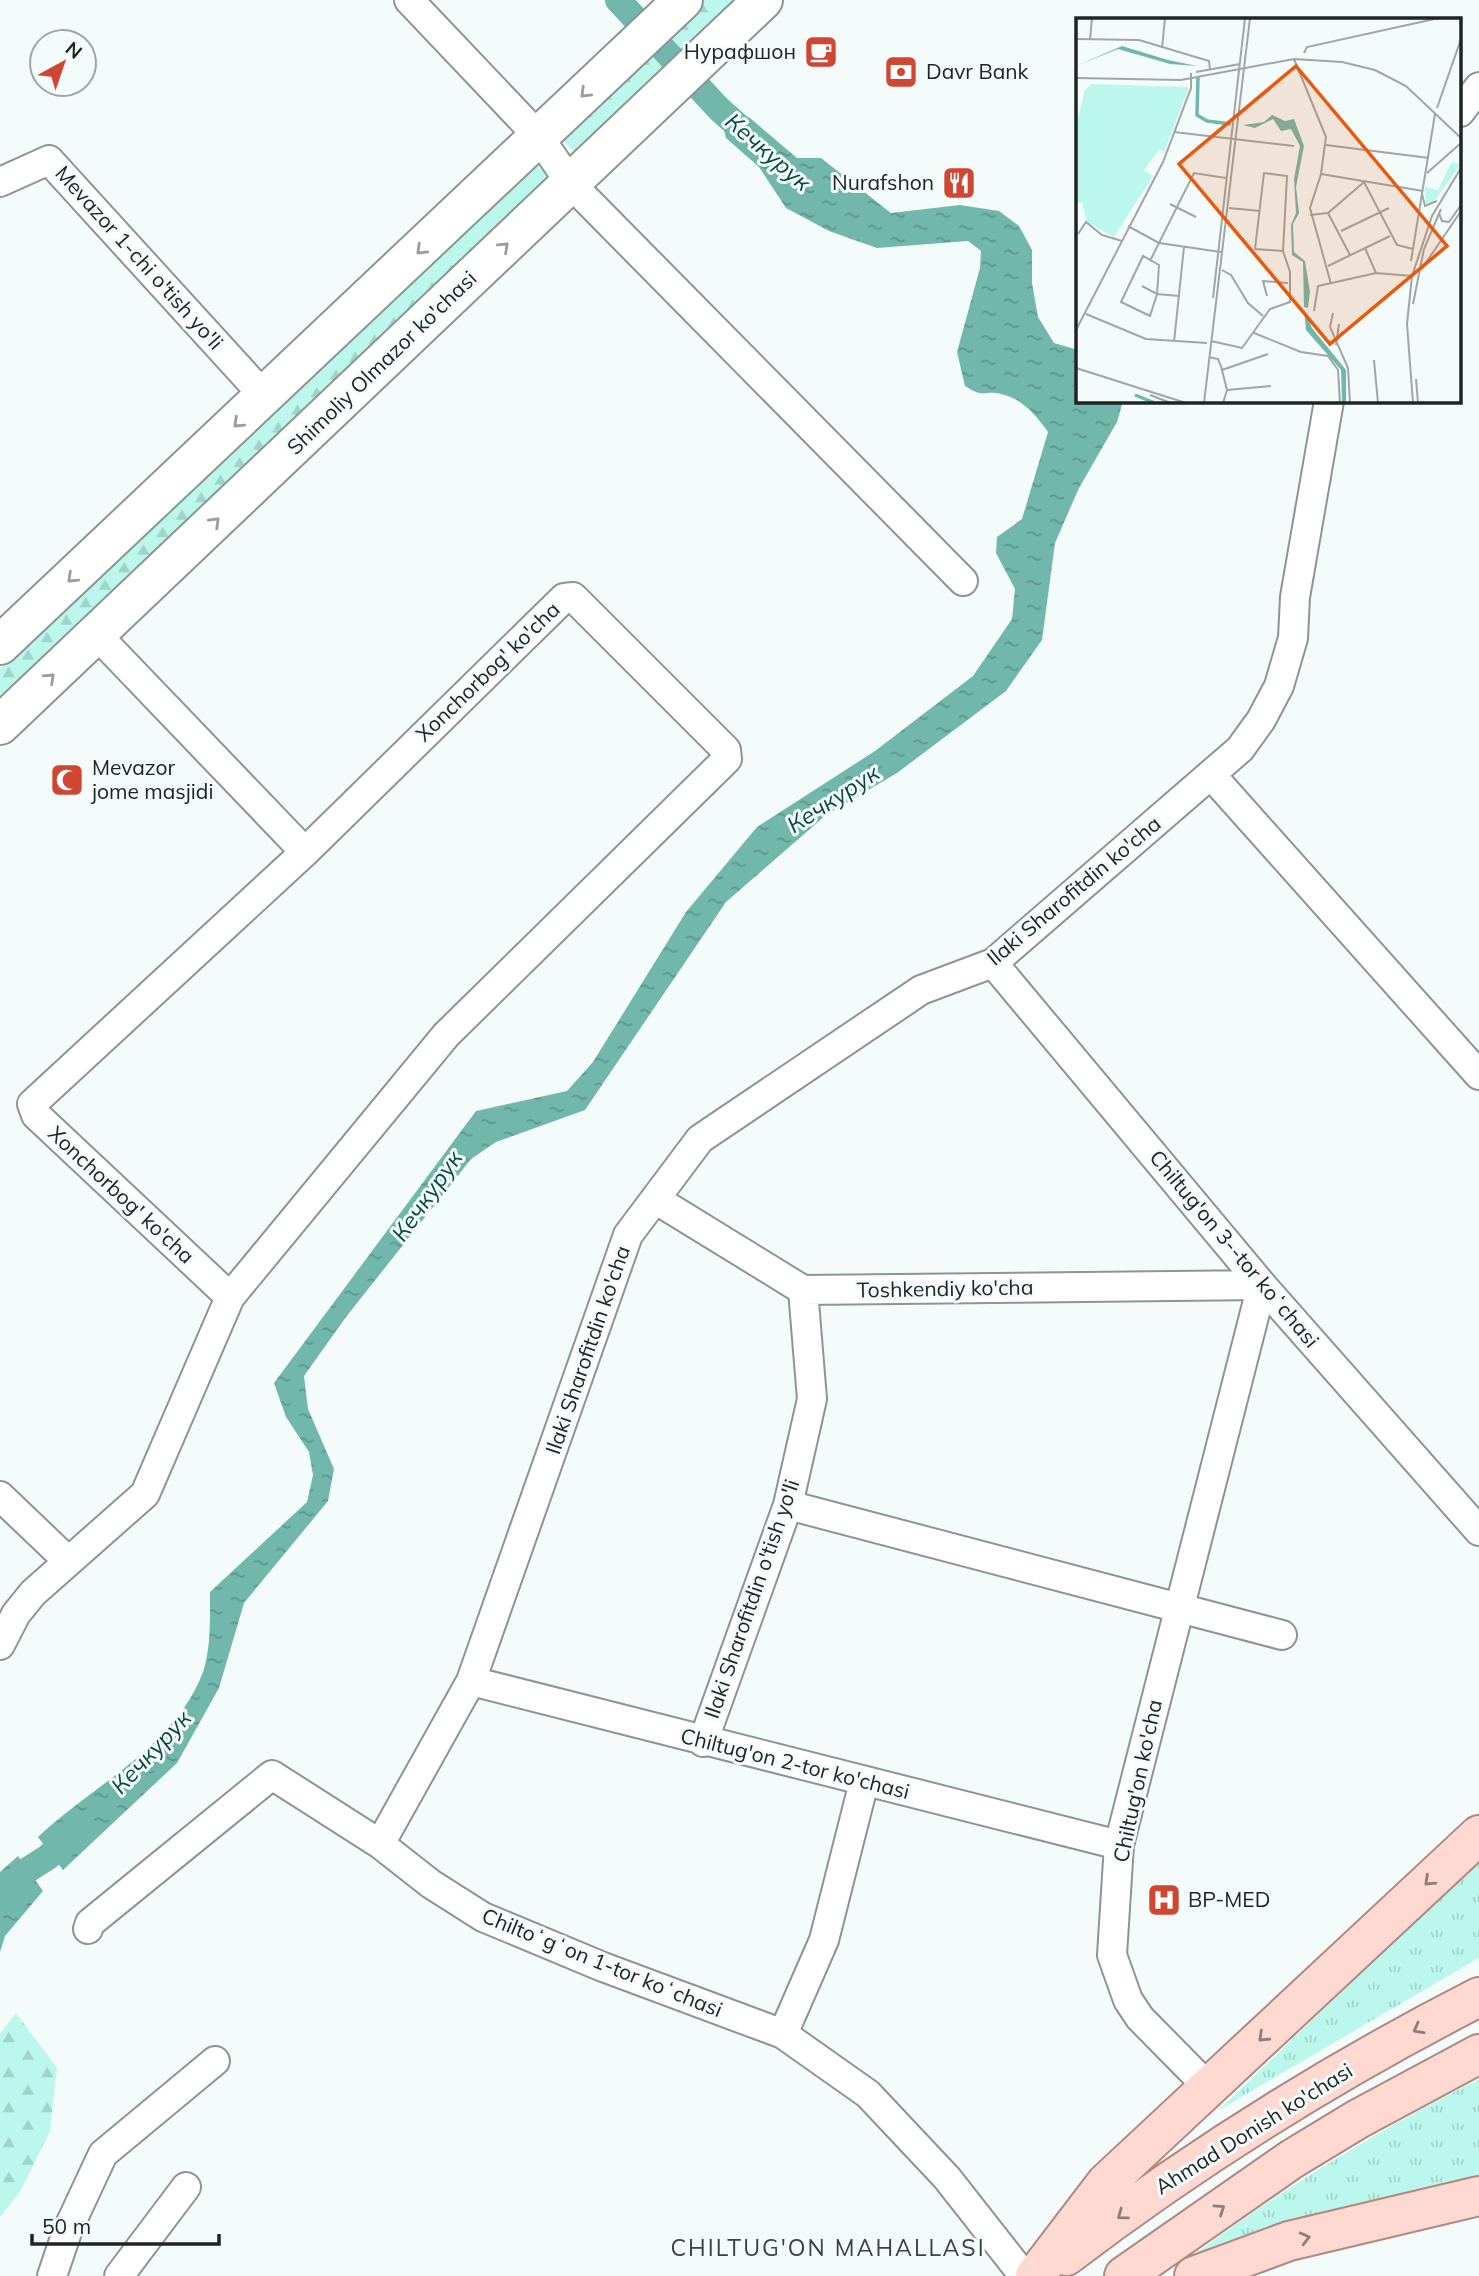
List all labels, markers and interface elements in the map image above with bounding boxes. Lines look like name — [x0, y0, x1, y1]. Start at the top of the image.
inset map — [1076, 18, 1462, 402]
north arrow — [28, 28, 98, 98]
cafe icon: Нурафшон — [802, 33, 840, 71]
text: N — [61, 36, 87, 64]
place label: Нурафшон — [684, 38, 796, 64]
bank icon: Davr Bank — [882, 53, 920, 91]
place label: Davr Bank — [926, 58, 1029, 84]
one-way arrow — [581, 84, 594, 97]
water label: Кечкурук — [720, 107, 818, 197]
street label: Mevazor 1-chi o'tish yo'li — [50, 160, 229, 355]
restaurant icon: Nurafshon — [940, 164, 978, 202]
place label: Nurafshon — [832, 169, 934, 195]
one-way arrow — [416, 242, 429, 254]
one-way arrow — [496, 243, 509, 255]
street label: Shimoliy Olmazor ko'chasi — [281, 265, 481, 460]
one-way arrow — [233, 415, 246, 427]
one-way arrow — [207, 517, 220, 530]
one-way arrow — [67, 570, 80, 583]
street label: Xonchorbog' ko'cha — [410, 596, 565, 747]
one-way arrow — [42, 674, 55, 687]
place label: Mevazor jome masjidi — [90, 754, 213, 804]
water label: Кечкурук — [781, 758, 885, 839]
mosque icon: Mevazor jome masjidi — [48, 761, 86, 799]
street label: Ilaki Sharofitdin ko'cha — [981, 810, 1166, 971]
street label: Xonchorbog' ko'cha — [43, 1120, 200, 1269]
water label: Кечкурук — [385, 1144, 469, 1247]
street label: Chiltug'on 3--tor koʻchasi — [1144, 1144, 1325, 1352]
street label: Ilaki Sharofitdin ko'cha — [539, 1242, 635, 1457]
street label: Toshkendiy ko'cha — [856, 1273, 1034, 1303]
street label: Ilaki Sharofitdin o'tish yo'li — [698, 1476, 804, 1722]
street label: Chiltug'on ko'cha — [1107, 1697, 1167, 1865]
water label: Кечкурук — [105, 1703, 197, 1800]
street label: Chiltug'on 2-tor ko'chasi — [678, 1722, 912, 1804]
one-way arrow — [1424, 1873, 1437, 1886]
hospital icon: BP-MED — [1145, 1881, 1183, 1919]
place label: BP-MED — [1188, 1886, 1270, 1912]
street label: Chiltoʻgʻon 1-tor koʻchasi — [478, 1902, 726, 2022]
one-way arrow — [1413, 2020, 1426, 2034]
one-way arrow — [1258, 2029, 1271, 2041]
street label: Ahmad Donish ko'chasi — [1150, 2057, 1357, 2200]
scale bar — [32, 2202, 219, 2246]
one-way arrow — [1212, 2204, 1225, 2217]
one-way arrow — [1117, 2206, 1130, 2219]
text: 50 m — [42, 2213, 91, 2239]
one-way arrow — [1299, 2231, 1311, 2246]
district label: CHILTUG'ON MAHALLASI — [670, 2233, 986, 2262]

